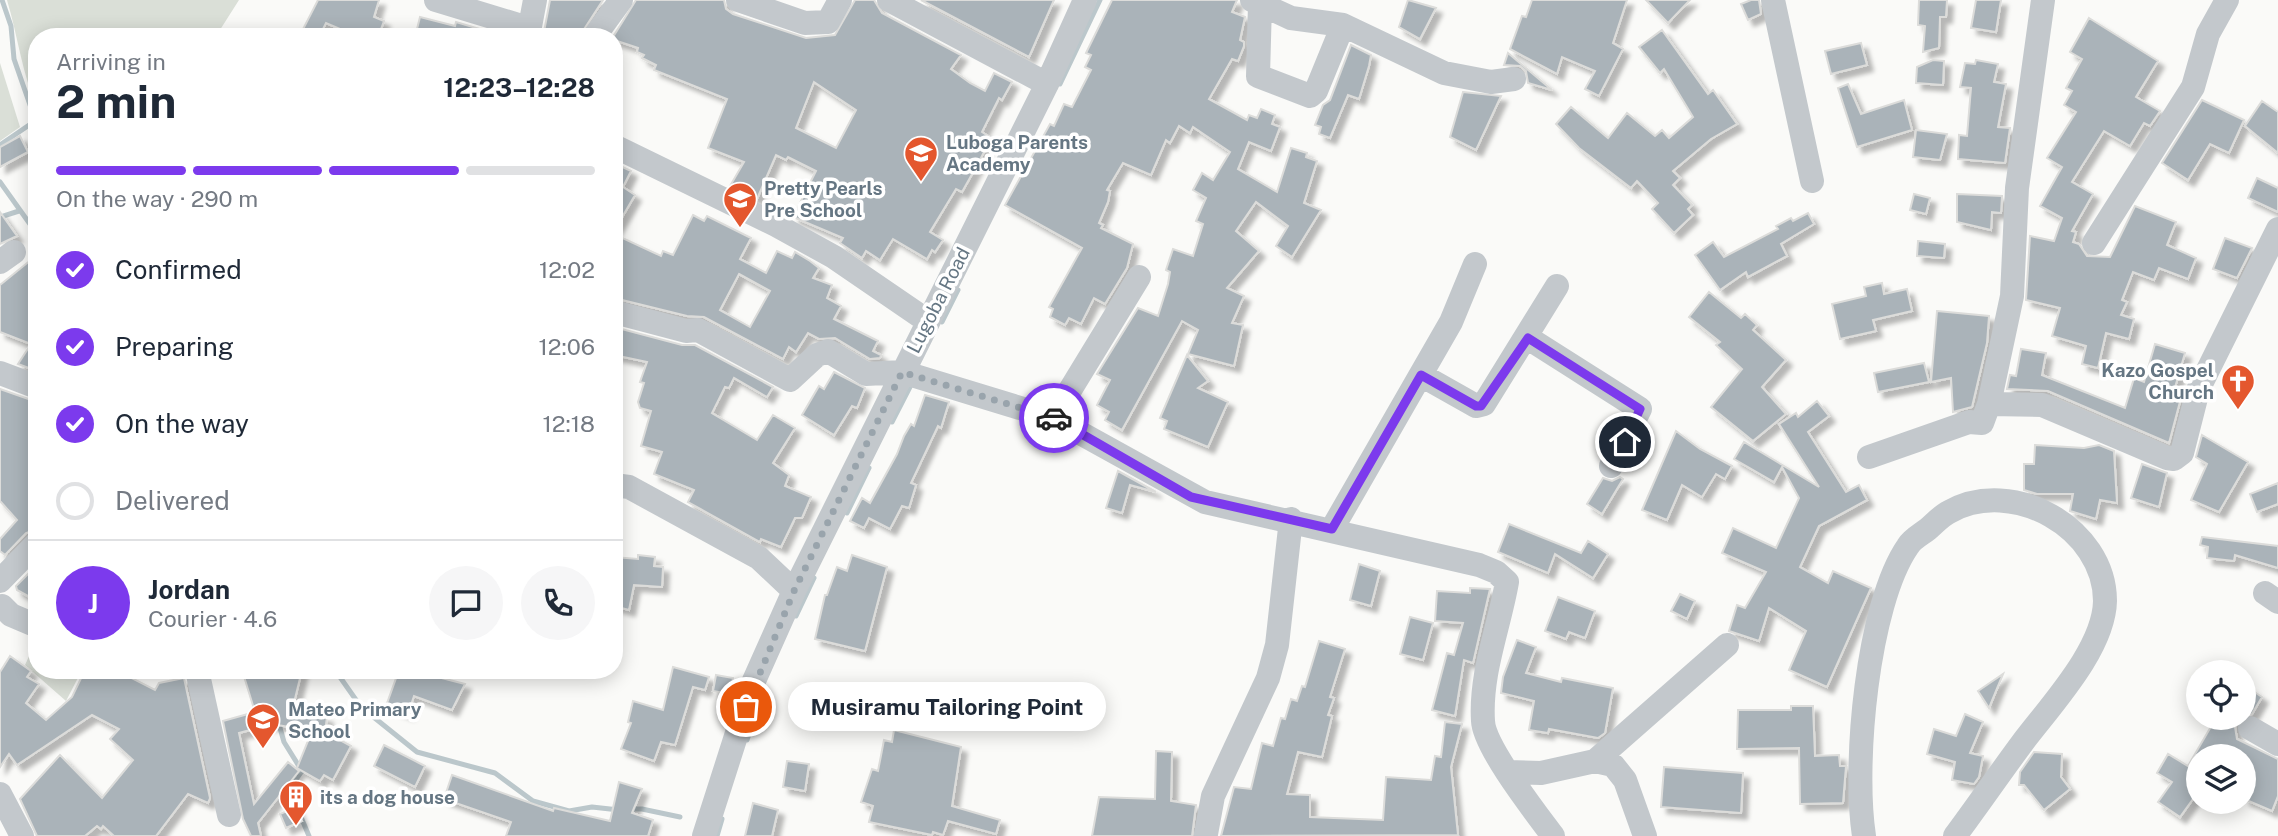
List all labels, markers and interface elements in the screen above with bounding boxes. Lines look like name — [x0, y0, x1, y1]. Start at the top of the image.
text: Arriving in — [56, 48, 166, 75]
text: 12:23–12:28 — [443, 72, 595, 103]
text: 2 min — [56, 74, 176, 128]
place label: Luboga Parents Academy — [946, 131, 1088, 175]
school or university icon: Luboga Parents Academy — [902, 134, 940, 183]
place label: Pretty Pearls Pre School — [764, 177, 883, 221]
school or university icon: Pretty Pearls Pre School — [721, 180, 759, 229]
text: On the way · 290 m — [56, 185, 258, 212]
street label: Lugoba Road — [902, 244, 974, 356]
icon: check — [56, 251, 94, 289]
text: Confirmed — [115, 254, 242, 285]
text: 12:02 — [539, 256, 595, 283]
icon: check — [56, 328, 94, 366]
text: Preparing — [115, 331, 234, 362]
text: 12:06 — [539, 333, 595, 360]
place label: Kazo Gospel Church — [2101, 359, 2214, 403]
church icon: Kazo Gospel Church — [2219, 362, 2257, 411]
courier — [1019, 383, 1089, 453]
icon: car — [1035, 399, 1073, 437]
icon: check — [56, 405, 94, 443]
text: On the way — [115, 408, 249, 439]
text: 12:18 — [542, 410, 595, 437]
pin — [1595, 412, 1655, 472]
icon: home — [1606, 423, 1644, 461]
text: Delivered — [115, 485, 230, 516]
button: chat — [429, 566, 503, 640]
button: phone — [521, 566, 595, 640]
text: Jordan — [148, 574, 230, 605]
text: J — [88, 588, 98, 619]
text: Courier · 4.6 — [148, 605, 277, 632]
map controls — [2186, 660, 2256, 814]
button: locate — [2186, 660, 2256, 730]
pin — [716, 677, 776, 737]
callout: Musiramu Tailoring Point — [788, 682, 1106, 732]
icon: bag — [727, 688, 765, 726]
text: Musiramu Tailoring Point — [811, 693, 1083, 720]
place label: Mateo Primary School — [288, 698, 422, 742]
school or university icon: Mateo Primary School — [244, 701, 282, 750]
button: layers — [2186, 744, 2256, 814]
building icon: its a dog house — [277, 778, 315, 827]
place label: its a dog house — [320, 786, 455, 808]

